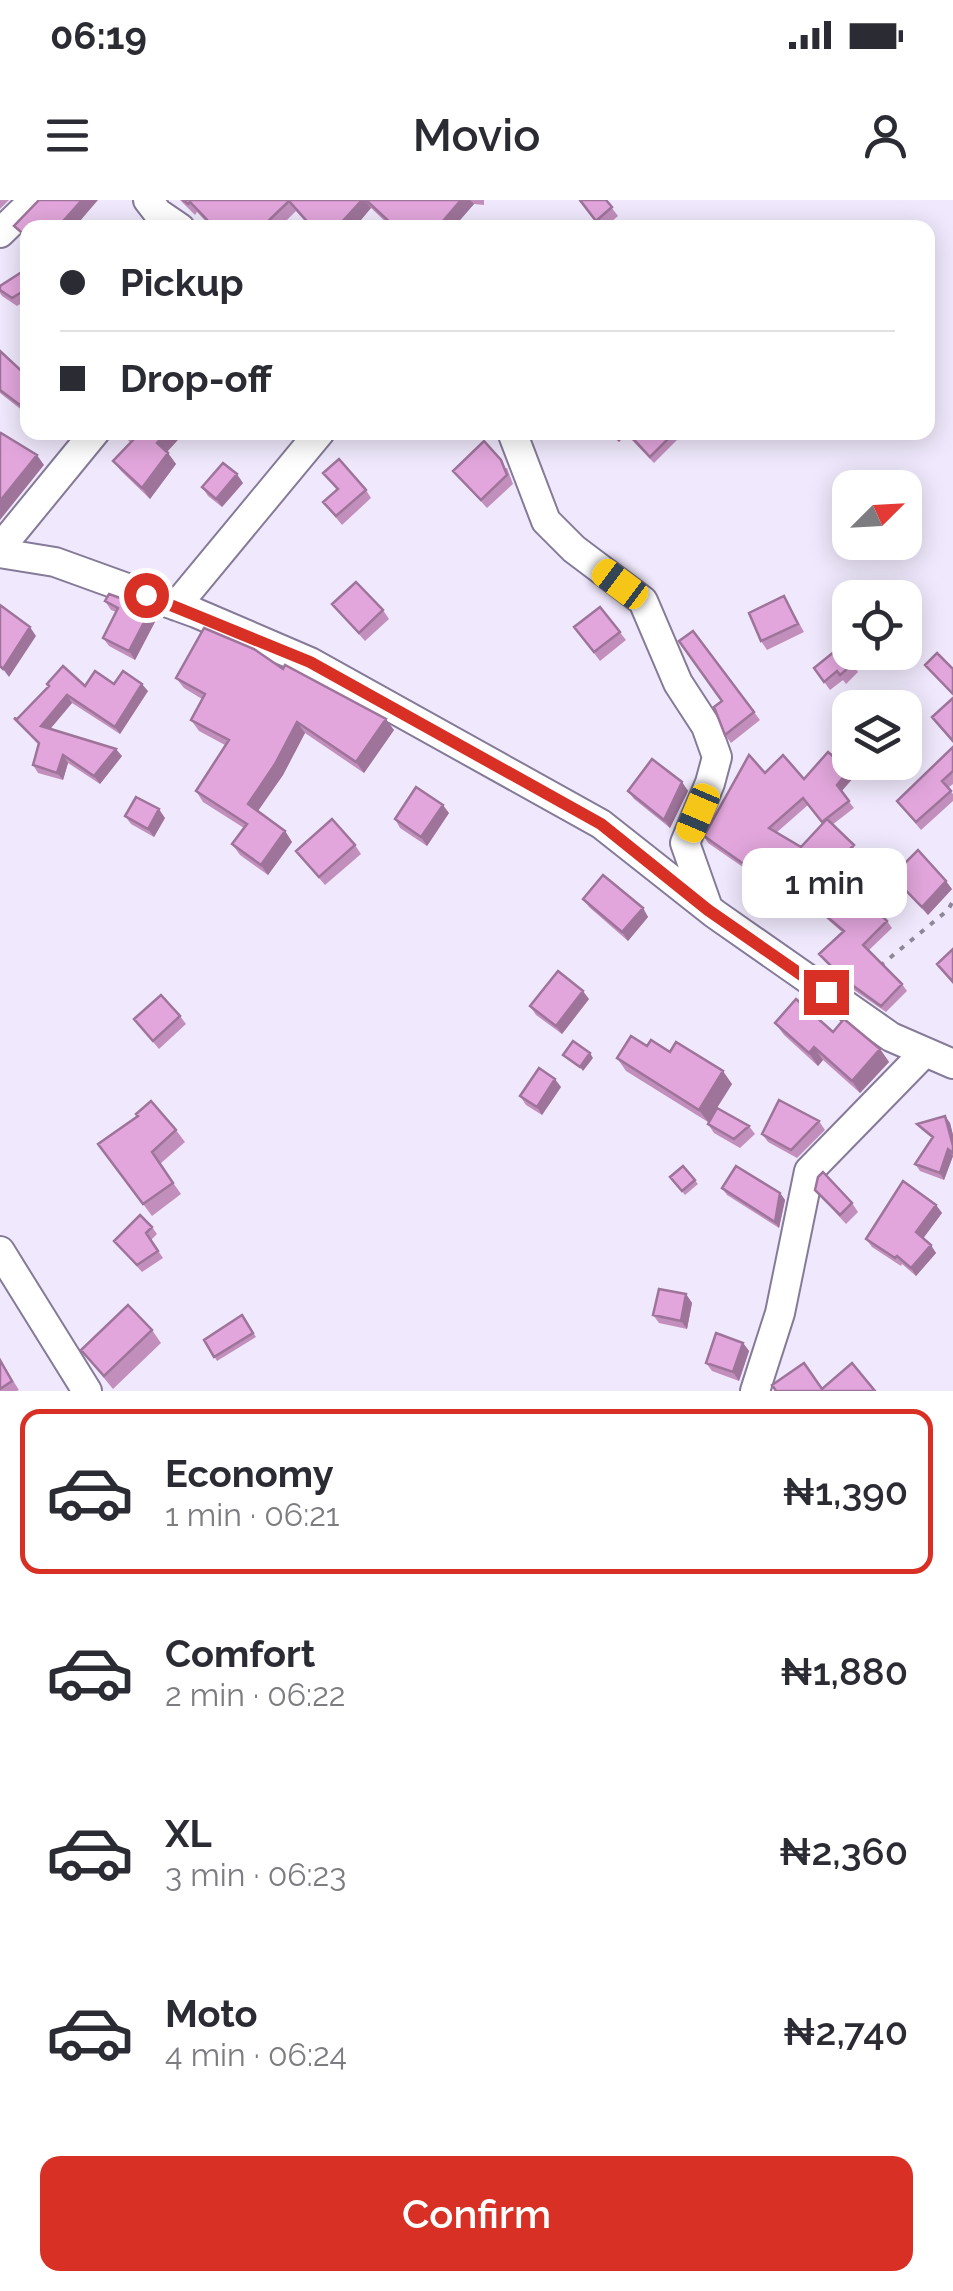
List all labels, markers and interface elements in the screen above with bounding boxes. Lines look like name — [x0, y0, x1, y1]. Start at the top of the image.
text: 06:19 — [50, 13, 147, 58]
icon: menu — [40, 108, 95, 163]
icon: person — [858, 108, 913, 163]
text: Movio — [413, 109, 540, 162]
text: Pickup — [120, 260, 244, 305]
text: Drop-off — [120, 356, 272, 401]
north arrow — [832, 470, 922, 560]
map controls — [832, 470, 922, 780]
car — [587, 554, 653, 614]
route start — [124, 573, 169, 618]
button: locate — [832, 580, 922, 670]
button: layers — [832, 690, 922, 780]
car — [672, 780, 724, 846]
callout: 1 min — [744, 847, 908, 917]
text: 1 min — [785, 864, 864, 901]
route end — [804, 970, 849, 1015]
icon: car — [45, 1447, 135, 1537]
text: Economy — [165, 1451, 334, 1496]
text: ₦1,390 — [783, 1469, 908, 1514]
text: 1 min · 06:21 — [165, 1496, 340, 1533]
icon: car — [45, 1627, 135, 1717]
text: Comfort — [165, 1631, 315, 1676]
text: ₦1,880 — [780, 1649, 908, 1694]
text: 2 min · 06:22 — [165, 1676, 345, 1713]
icon: car — [45, 1807, 135, 1897]
text: XL — [165, 1811, 212, 1856]
text: ₦2,360 — [779, 1829, 908, 1874]
text: 3 min · 06:23 — [165, 1856, 346, 1893]
icon: car — [45, 1987, 135, 2077]
text: Moto — [165, 1991, 258, 2036]
text: ₦2,740 — [783, 2009, 908, 2054]
text: 4 min · 06:24 — [165, 2036, 347, 2073]
button: Confirm — [40, 2156, 913, 2271]

